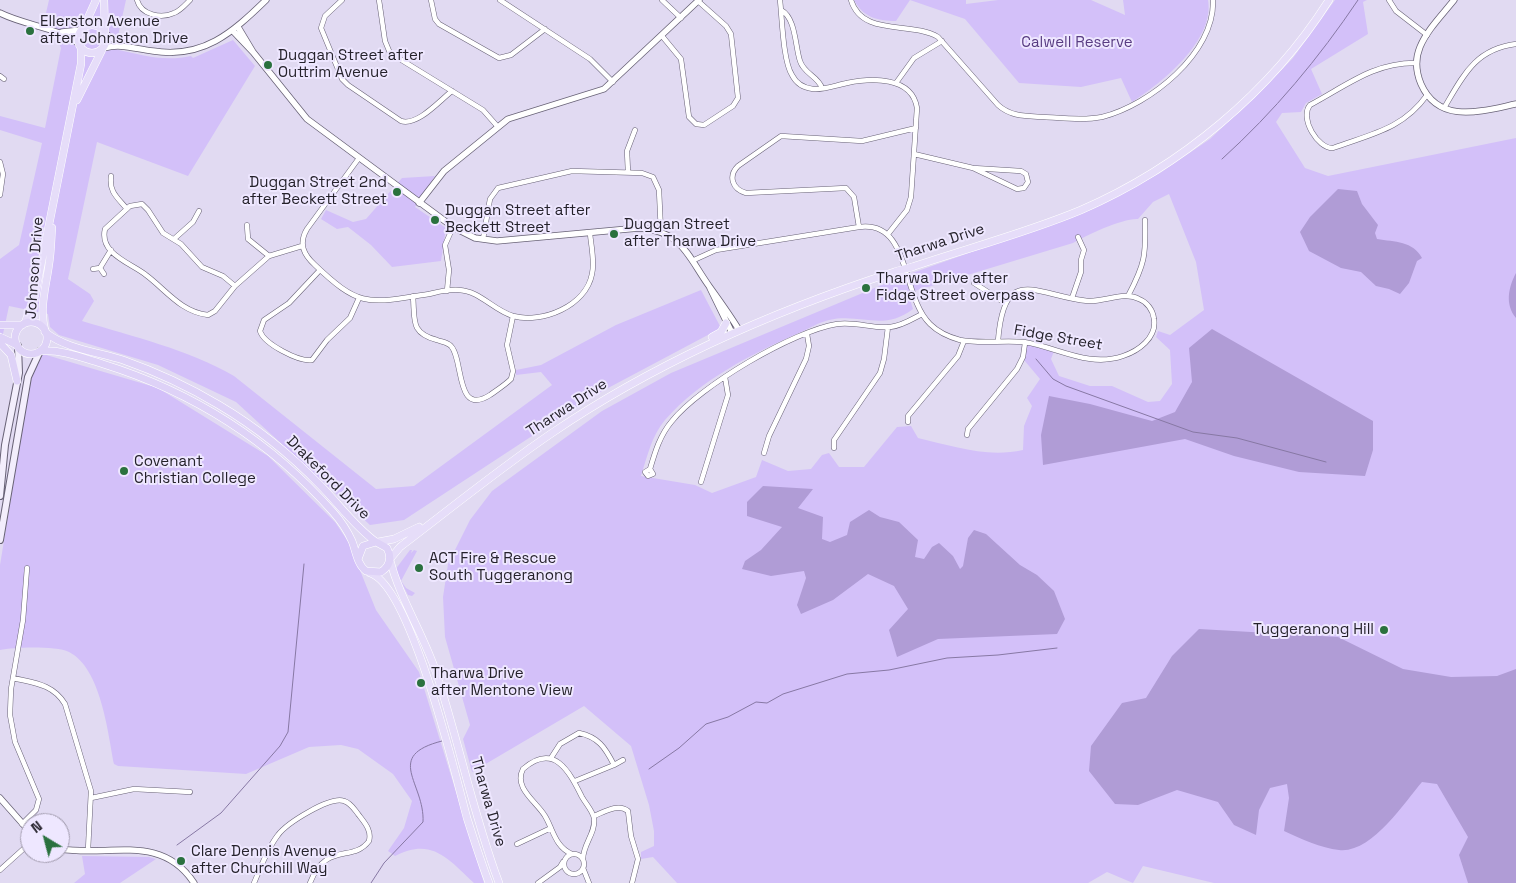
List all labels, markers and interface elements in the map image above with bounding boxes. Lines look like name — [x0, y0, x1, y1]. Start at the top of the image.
place label: Ellerston Avenue after Johnston Drive — [40, 13, 188, 48]
marker: Ellerston Avenue after Johnston Drive — [24, 25, 36, 37]
park label: Calwell Reserve — [1021, 34, 1133, 52]
place label: Duggan Street after Outtrim Avenue — [278, 47, 423, 82]
marker: Duggan Street after Outtrim Avenue — [262, 59, 274, 71]
place label: Duggan Street 2nd after Beckett Street — [242, 174, 387, 209]
marker: Duggan Street 2nd after Beckett Street — [391, 186, 403, 198]
place label: Duggan Street after Beckett Street — [445, 202, 590, 237]
marker: Duggan Street after Beckett Street — [429, 214, 441, 226]
street label: Johnson Drive — [22, 216, 48, 320]
place label: Duggan Street after Tharwa Drive — [624, 216, 756, 251]
street label: Tharwa Drive — [893, 220, 987, 266]
marker: Duggan Street after Tharwa Drive — [608, 228, 620, 240]
place label: Tharwa Drive after Fidge Street overpass — [876, 270, 1035, 305]
marker: Tharwa Drive after Fidge Street overpass — [860, 282, 872, 294]
street label: Fidge Street — [1012, 321, 1104, 355]
street label: Tharwa Drive — [523, 375, 611, 441]
street label: Drakeford Drive — [283, 433, 373, 523]
place label: Covenant Christian College — [134, 453, 256, 488]
marker: Covenant Christian College — [118, 465, 130, 477]
place label: ACT Fire & Rescue South Tuggeranong — [429, 550, 573, 585]
marker: ACT Fire & Rescue South Tuggeranong — [413, 562, 425, 574]
place label: Tuggeranong Hill — [1253, 621, 1374, 639]
marker: Tuggeranong Hill — [1378, 624, 1390, 636]
place label: Tharwa Drive after Mentone View — [431, 665, 573, 700]
marker: Tharwa Drive after Mentone View — [415, 677, 427, 689]
street label: Tharwa Drive — [467, 755, 509, 849]
north arrow — [20, 813, 70, 863]
text: N — [27, 817, 46, 837]
place label: Clare Dennis Avenue after Churchill Way — [191, 843, 337, 878]
marker: Clare Dennis Avenue after Churchill Way — [175, 855, 187, 867]

